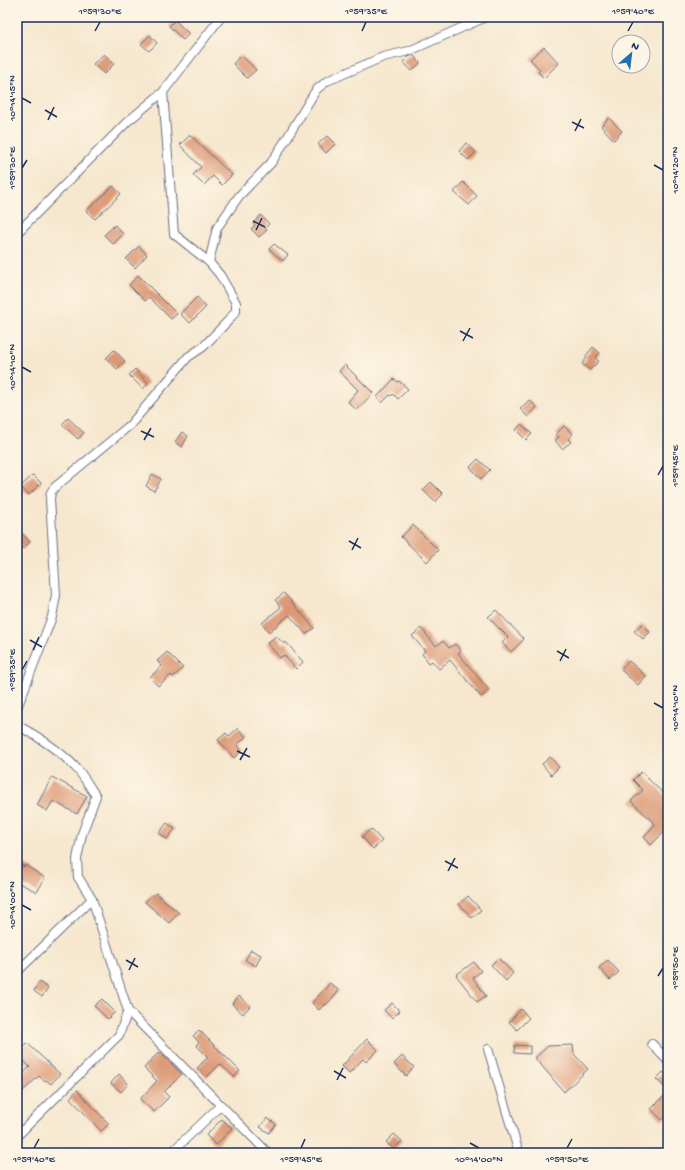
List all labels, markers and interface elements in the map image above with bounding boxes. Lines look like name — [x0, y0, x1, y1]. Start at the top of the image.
text: 1°59'30"E — [78, 6, 122, 18]
text: 1°59'35"E — [344, 6, 388, 18]
text: 1°59'40"E — [611, 6, 655, 18]
north arrow — [611, 34, 651, 74]
text: N — [629, 40, 641, 54]
text: 10°14'15"N — [7, 75, 19, 122]
text: 1°59'30"E — [7, 146, 19, 190]
text: 10°14'20"N — [670, 146, 682, 194]
text: 10°14'10"N — [7, 344, 19, 391]
text: 1°59'45"E — [670, 444, 682, 488]
text: 1°59'35"E — [7, 648, 19, 692]
text: 10°14'10"N — [670, 685, 682, 732]
text: 10°14'00"N — [7, 881, 19, 930]
text: 1°59'50"E — [670, 946, 682, 990]
text: 1°59'40"E — [12, 1154, 56, 1166]
text: 1°59'45"E — [279, 1154, 323, 1166]
text: 10°14'00"N — [454, 1154, 503, 1166]
text: 1°59'50"E — [545, 1154, 589, 1166]

